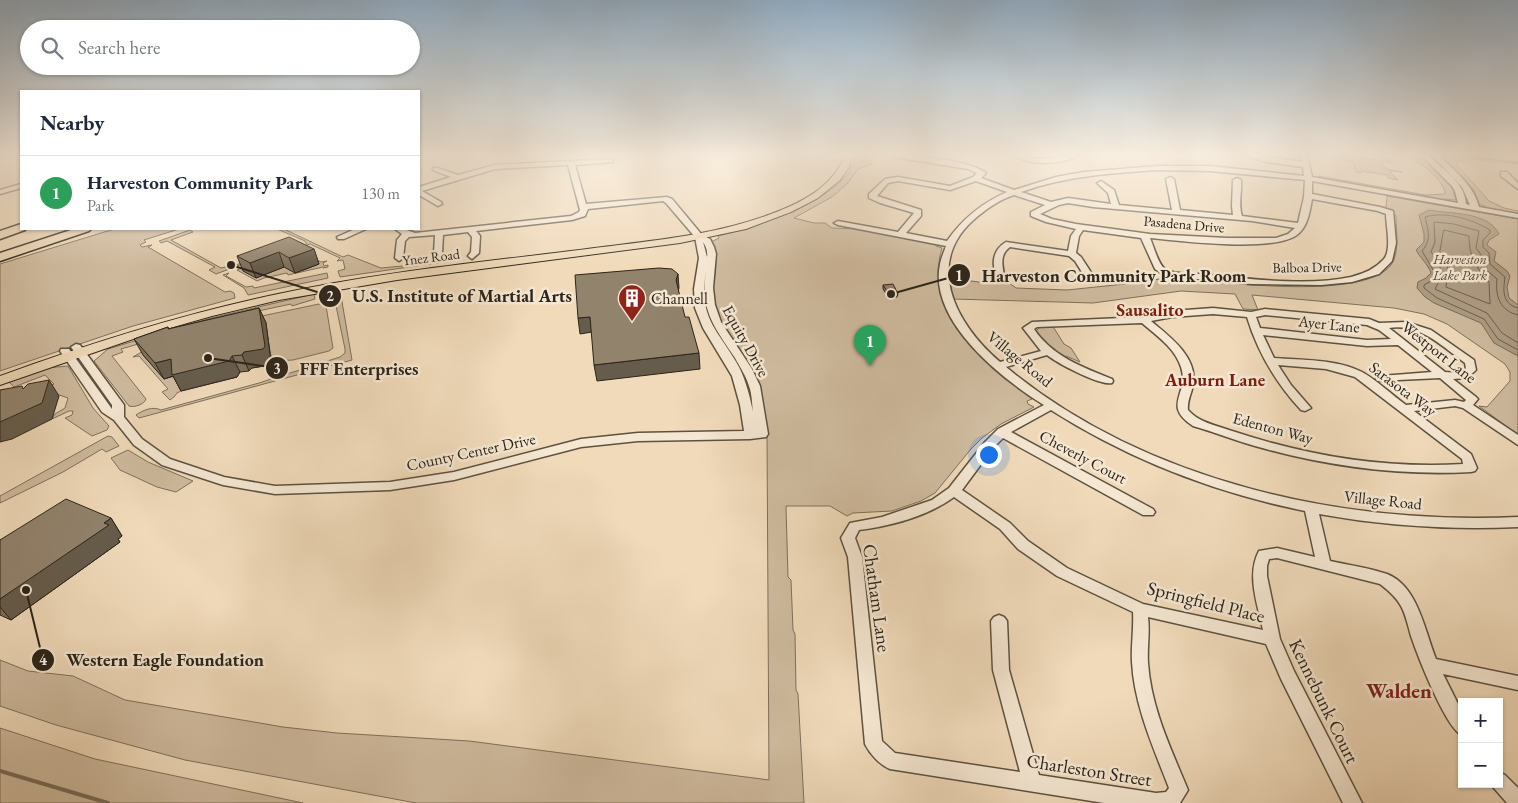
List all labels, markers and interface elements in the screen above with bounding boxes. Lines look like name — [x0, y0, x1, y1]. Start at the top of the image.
search box — [20, 20, 420, 75]
icon: search — [38, 34, 66, 62]
text: Search here — [78, 35, 160, 60]
text: Nearby — [40, 109, 104, 136]
text: Harveston Community Park — [87, 170, 313, 195]
text: 1 — [52, 183, 60, 204]
text: 130 m — [361, 183, 400, 204]
text: Park — [87, 195, 114, 216]
street label: Pasadena Drive — [1143, 212, 1226, 237]
street label: Ynez Road — [401, 244, 462, 269]
park label: Harveston Lake Park — [1432, 250, 1488, 284]
street label: Balboa Drive — [1272, 257, 1342, 277]
callout: Harveston Community Park Room — [947, 259, 1256, 292]
text: Harveston Community Park Room — [982, 264, 1247, 287]
text: 1 — [955, 266, 963, 285]
callout: U.S. Institute of Martial Arts — [317, 280, 582, 313]
building icon: Channell — [617, 283, 647, 322]
text: U.S. Institute of Martial Arts — [352, 284, 572, 307]
text: 2 — [326, 286, 334, 305]
place label: Channell — [651, 288, 708, 309]
district label: Sausalito — [1116, 298, 1184, 321]
street label: Equity Drive — [718, 301, 774, 381]
street label: Ayer Lane — [1296, 310, 1361, 338]
street label: Westport Lane — [1397, 316, 1481, 388]
pin: 1 — [854, 325, 886, 366]
street label: Village Road — [983, 326, 1058, 392]
callout: FFF Enterprises — [265, 352, 429, 385]
text: FFF Enterprises — [300, 357, 418, 380]
street label: Sarasota Way — [1365, 357, 1442, 422]
text: 3 — [273, 359, 281, 378]
district label: Auburn Lane — [1164, 368, 1266, 391]
street label: Edenton Way — [1231, 407, 1316, 449]
street label: Cheverly Court — [1036, 425, 1130, 489]
street label: County Center Drive — [405, 428, 537, 476]
your location — [976, 442, 1002, 468]
street label: Village Road — [1343, 485, 1424, 515]
street label: Chatham Lane — [857, 542, 897, 654]
street label: Springfield Place — [1144, 575, 1268, 629]
street label: Kennebunk Court — [1283, 635, 1365, 767]
callout: Western Eagle Foundation — [31, 643, 273, 676]
text: Western Eagle Foundation — [66, 648, 264, 671]
text: 4 — [39, 650, 48, 669]
district label: Walden — [1366, 677, 1432, 704]
map controls — [1458, 698, 1503, 788]
button: + — [1458, 698, 1503, 743]
button: − — [1458, 743, 1503, 788]
street label: Charleston Street — [1025, 748, 1153, 792]

